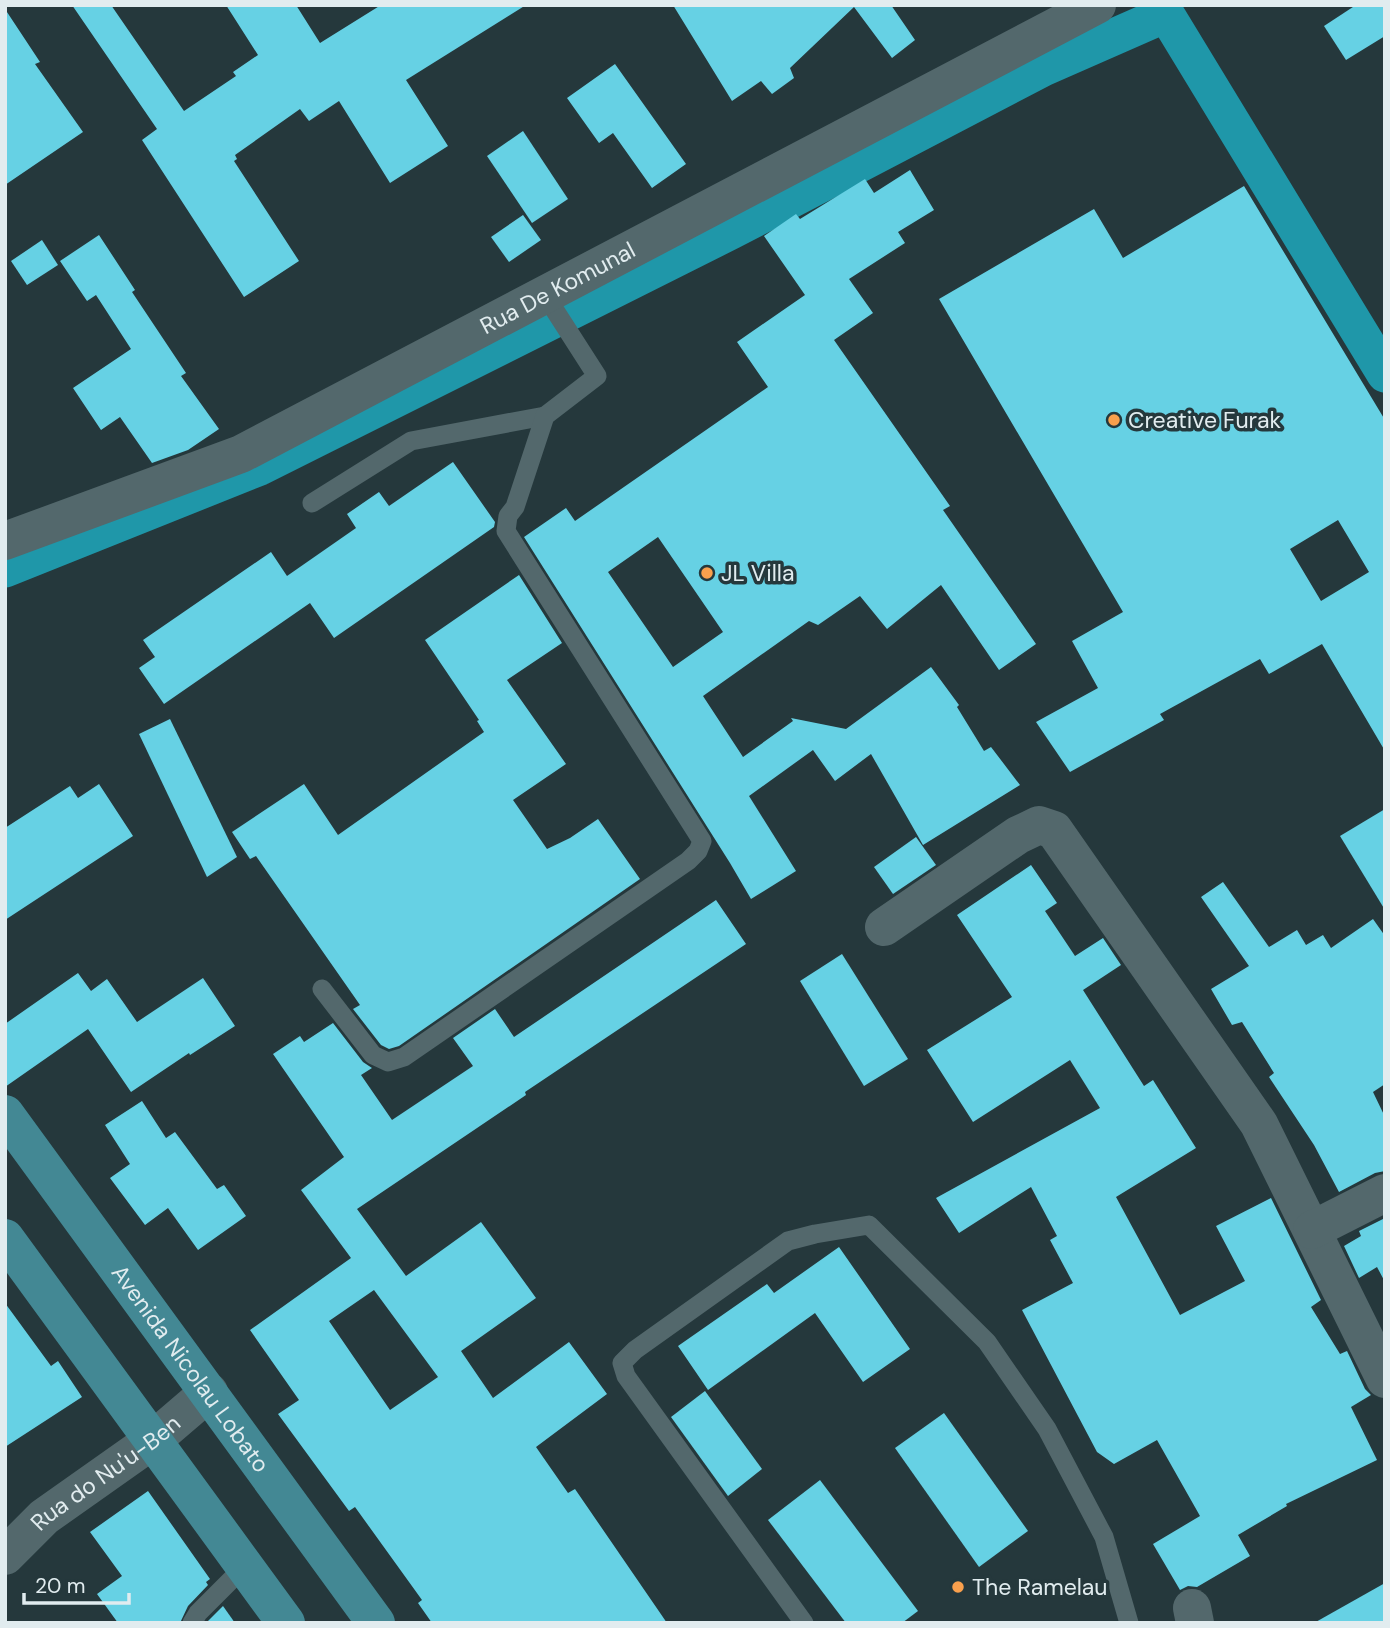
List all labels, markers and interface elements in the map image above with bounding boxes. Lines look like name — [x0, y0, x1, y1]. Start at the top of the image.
street label: Rua De Komunal — [475, 235, 640, 341]
place label: Creative Furak — [1128, 405, 1282, 435]
marker: Creative Furak — [1106, 412, 1122, 428]
place label: JL Villa — [721, 558, 794, 588]
marker: JL Villa — [699, 565, 715, 581]
street label: Avenida Nicolau Lobato — [105, 1259, 276, 1478]
street label: Rua do Nu'u-Ben — [24, 1408, 187, 1537]
scale bar — [24, 1562, 130, 1606]
text: 20 m — [35, 1572, 86, 1600]
place label: The Ramelau — [972, 1572, 1108, 1602]
marker: The Ramelau — [950, 1579, 966, 1595]

